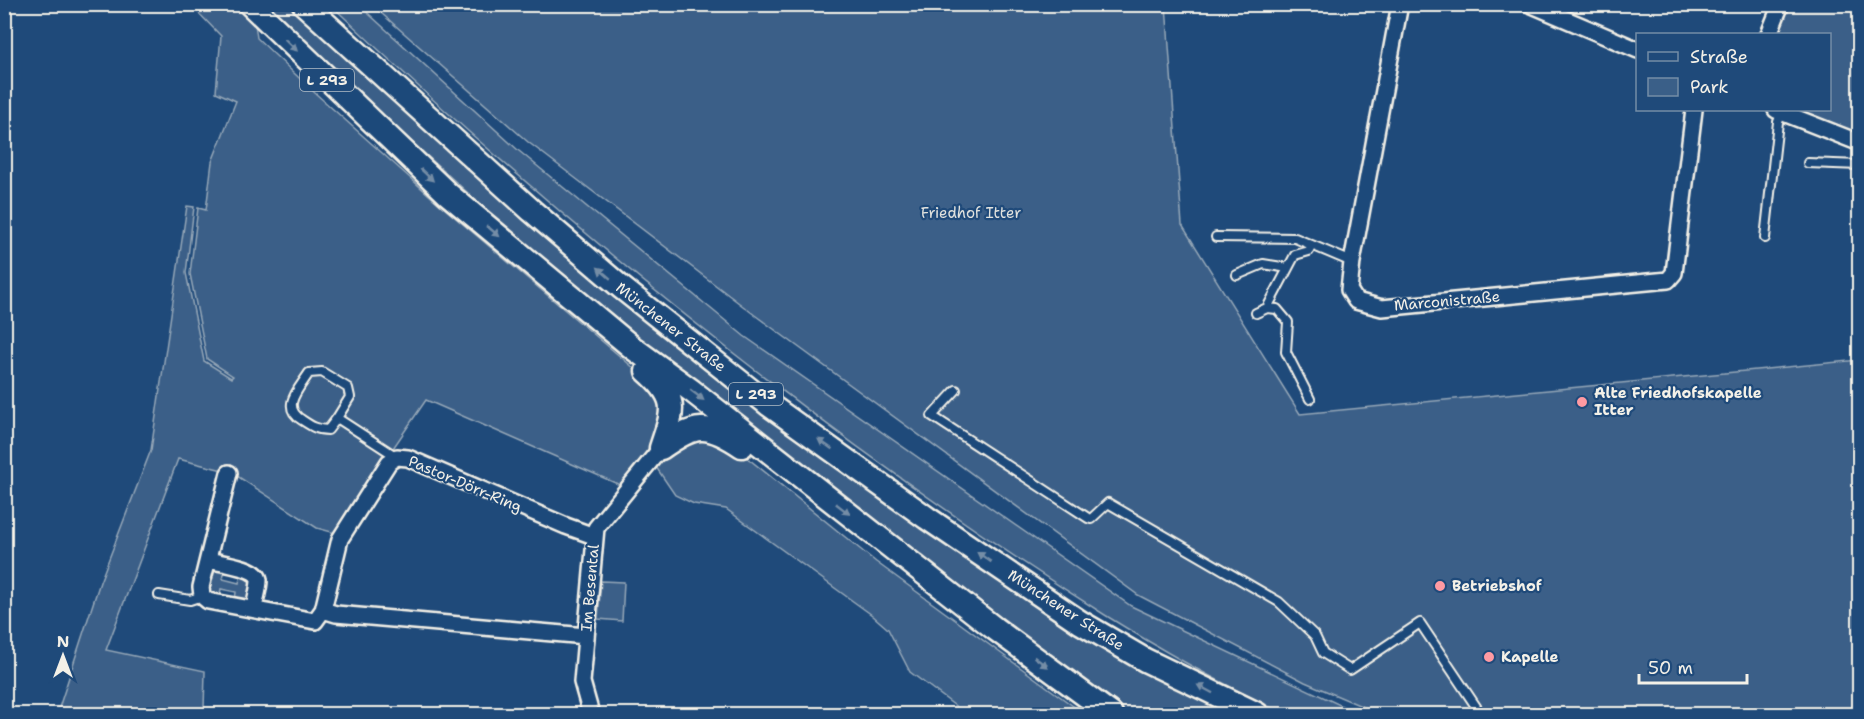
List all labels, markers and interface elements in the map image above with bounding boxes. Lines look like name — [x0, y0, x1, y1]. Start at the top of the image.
legend — [1636, 33, 1831, 111]
one-way arrow — [284, 38, 298, 52]
text: Straße — [1690, 45, 1748, 69]
road number: L 293 — [300, 69, 354, 91]
text: Park — [1690, 75, 1729, 99]
one-way arrow — [419, 168, 434, 181]
park label: Friedhof Itter — [921, 203, 1021, 223]
one-way arrow — [485, 225, 501, 238]
one-way arrow — [597, 267, 612, 280]
street label: Münchener Straße — [612, 278, 730, 376]
street label: Marconistraße — [1393, 286, 1501, 316]
road number: L 293 — [729, 383, 783, 405]
place label: Alte Friedhofskapelle Itter — [1594, 383, 1762, 420]
one-way arrow — [689, 388, 704, 400]
marker: Alte Friedhofskapelle Itter — [1575, 395, 1589, 409]
one-way arrow — [817, 438, 833, 450]
street label: Pastor-Dörr-Ring — [405, 451, 525, 517]
one-way arrow — [835, 503, 851, 516]
street label: Im Besental — [576, 543, 604, 632]
one-way arrow — [976, 551, 992, 563]
street label: Münchener Straße — [1004, 565, 1128, 655]
place label: Betriebshof — [1452, 576, 1542, 596]
marker: Betriebshof — [1433, 579, 1447, 593]
north arrow — [33, 626, 93, 686]
text: N — [57, 631, 69, 652]
place label: Kapelle — [1501, 647, 1558, 667]
scale bar — [1639, 647, 1747, 685]
marker: Kapelle — [1482, 650, 1496, 664]
one-way arrow — [1033, 656, 1049, 669]
text: 50 m — [1648, 656, 1693, 680]
one-way arrow — [1196, 684, 1214, 694]

